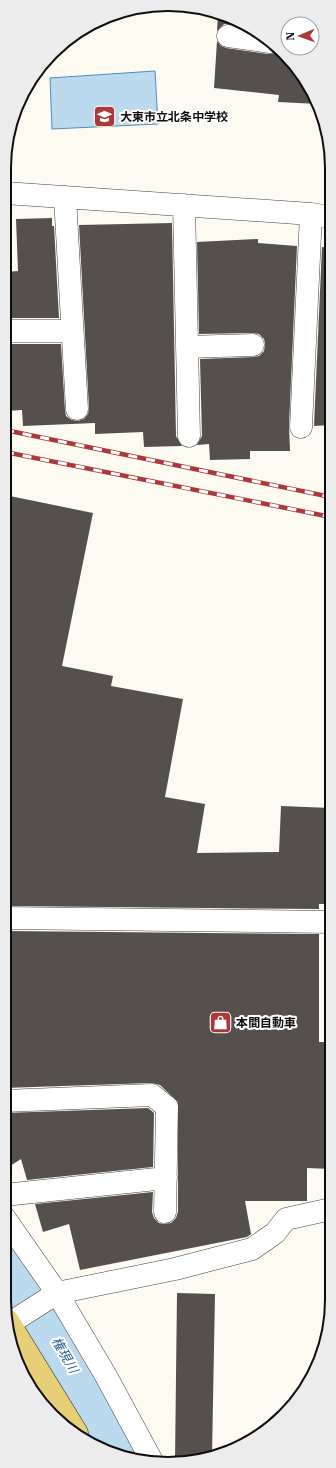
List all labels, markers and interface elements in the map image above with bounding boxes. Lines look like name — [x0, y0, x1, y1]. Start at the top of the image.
north arrow — [280, 16, 320, 56]
text: N — [283, 31, 297, 41]
school or university icon: 大東市立北条中学校 — [92, 103, 118, 129]
place label: 大東市立北条中学校 — [120, 109, 228, 124]
shop icon: 本間自動車 — [208, 1009, 234, 1035]
place label: 本間自動車 — [236, 1015, 296, 1030]
water label: 権現川 — [48, 1334, 83, 1378]

